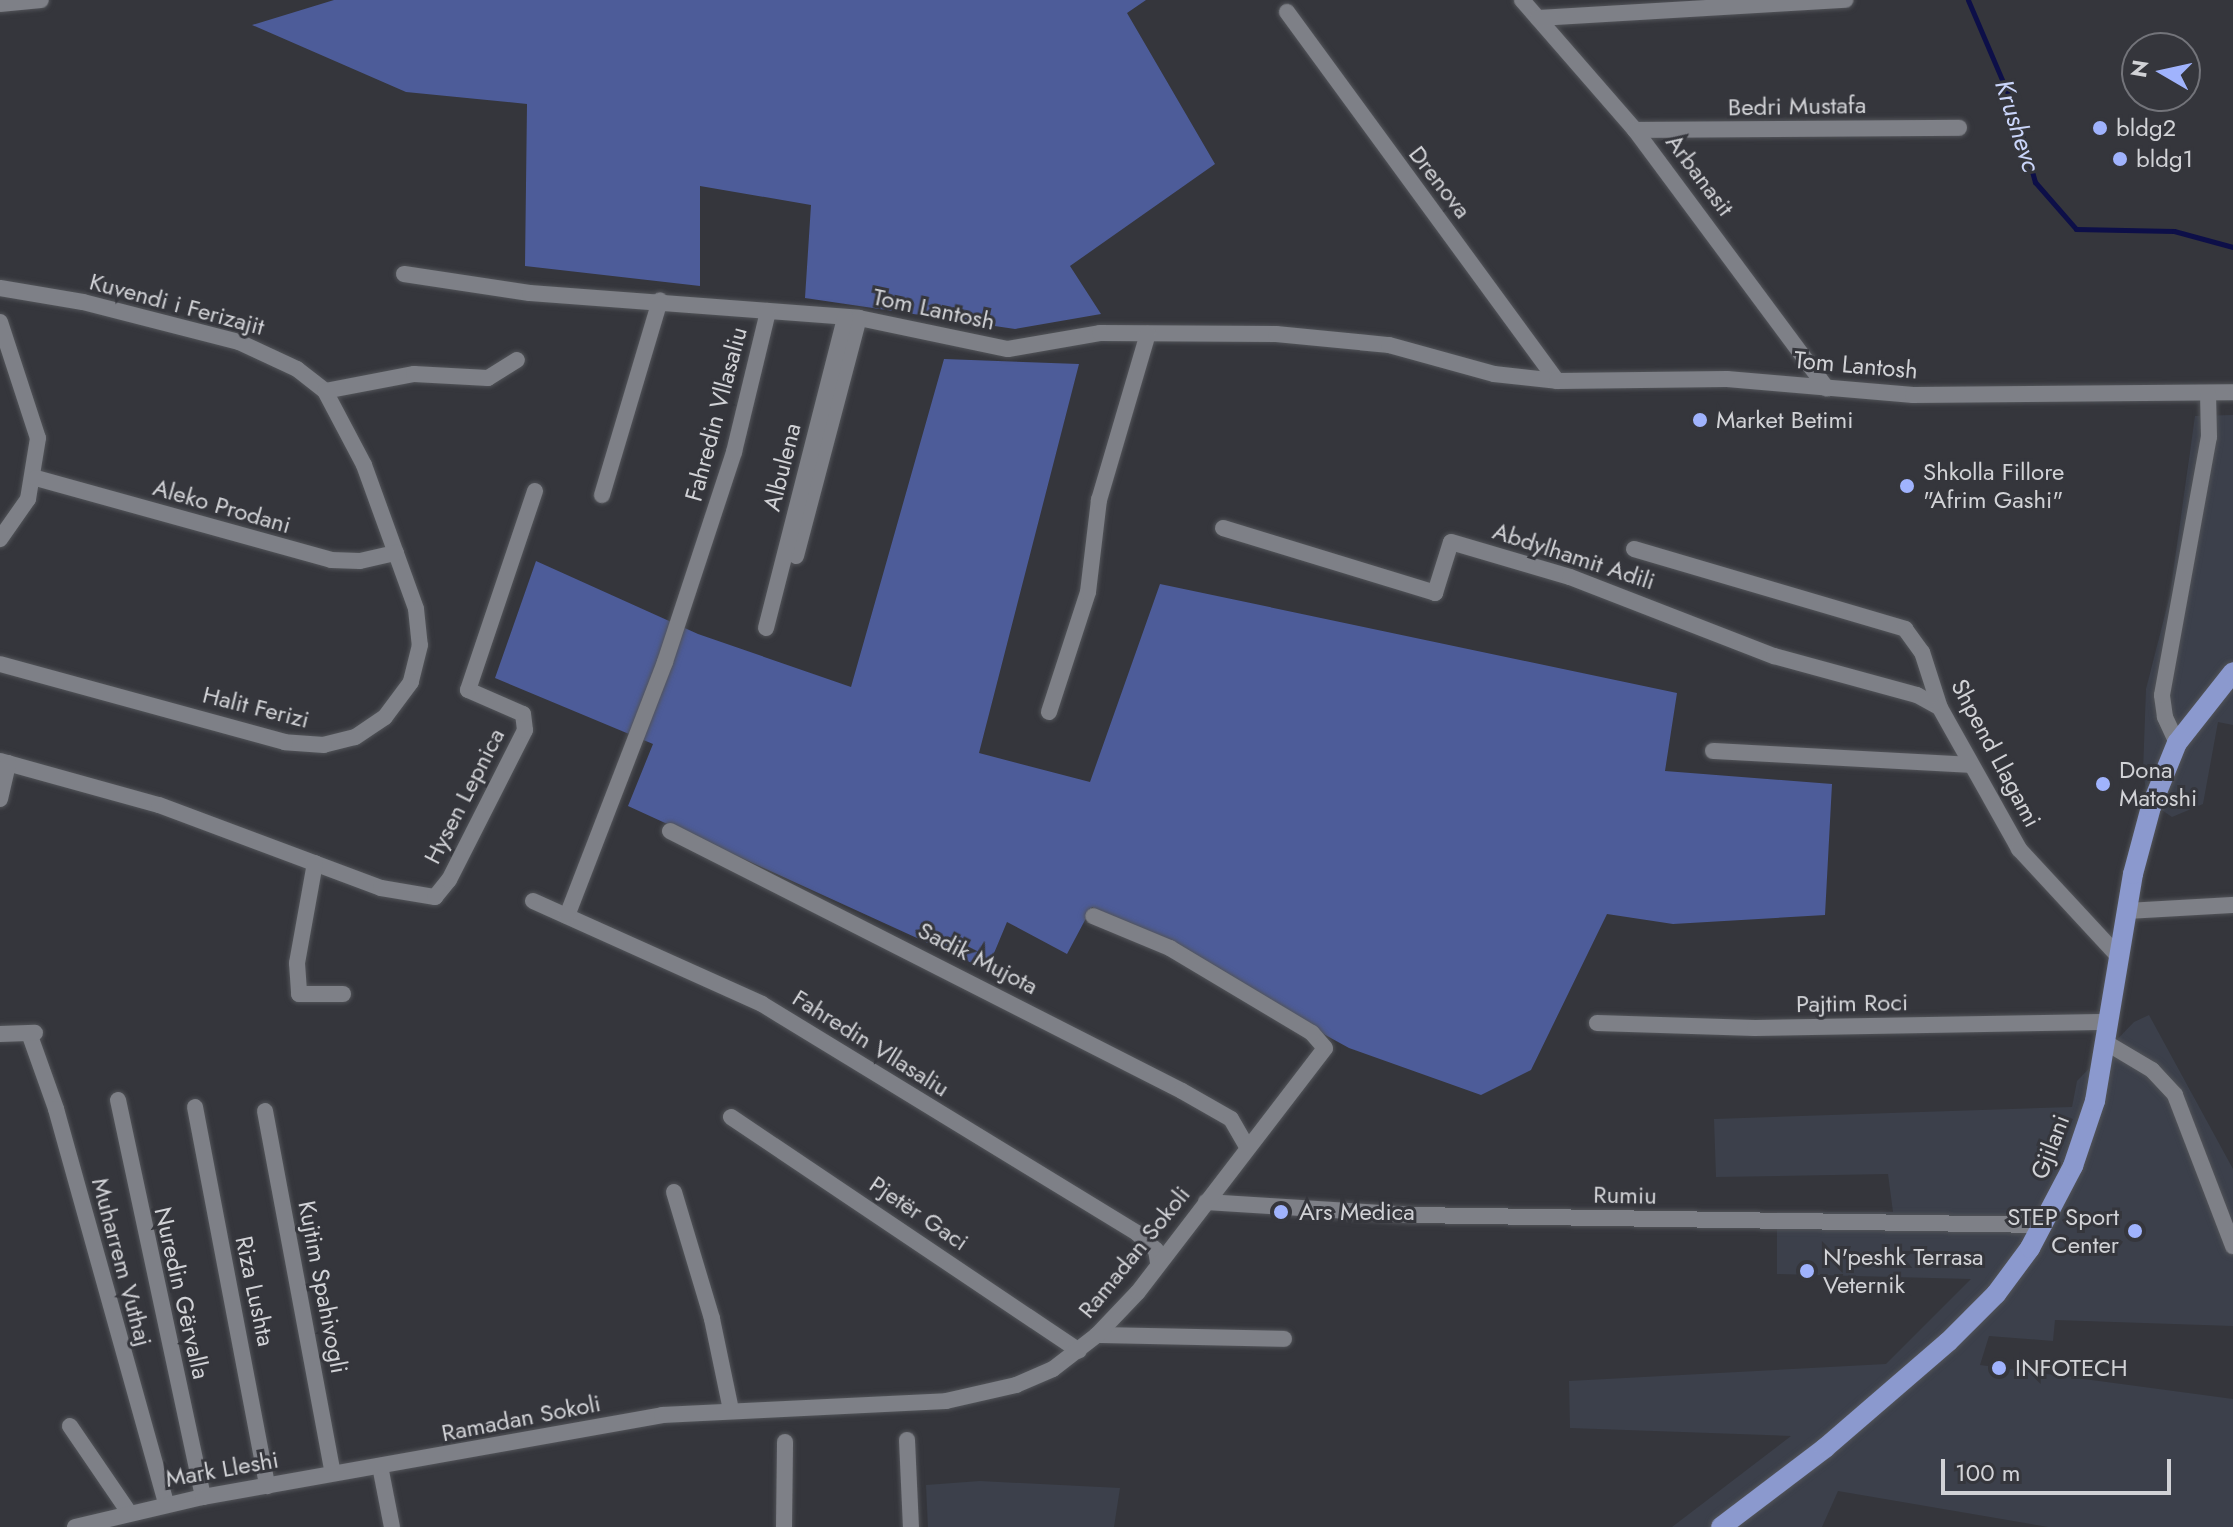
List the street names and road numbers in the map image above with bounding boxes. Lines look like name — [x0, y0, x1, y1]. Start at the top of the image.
street label: Bedri Mustafa — [1727, 90, 1867, 122]
street label: Arbanasit — [1660, 128, 1740, 222]
street label: Drenova — [1403, 140, 1477, 224]
street label: Kuvendi i Ferizajit — [86, 267, 268, 341]
street label: Tom Lantosh — [870, 282, 998, 336]
street label: Fahredin Vllasaliu — [679, 324, 753, 504]
street label: Tom Lantosh — [1793, 345, 1919, 385]
street label: Albulena — [757, 420, 807, 514]
street label: Aleko Prodani — [150, 473, 294, 539]
street label: Abdylhamit Adili — [1489, 516, 1659, 596]
street label: Shpend Llagami — [1945, 674, 2047, 832]
street label: Halit Ferizi — [200, 680, 312, 734]
street label: Hysen Lepnica — [418, 723, 510, 869]
street label: Sadik Mujota — [913, 915, 1043, 1001]
street label: Fahredin Vllasaliu — [787, 983, 955, 1103]
street label: Pajtim Roci — [1796, 988, 1908, 1018]
street label: Gjilani — [2025, 1111, 2075, 1183]
street label: Pjetër Gaci — [864, 1169, 974, 1257]
street label: Muharrem Vuthaj — [86, 1175, 158, 1349]
street label: Ramadan Sokoli — [1072, 1180, 1196, 1324]
street label: Rumiu — [1593, 1180, 1657, 1210]
street label: Kujtim Spahivogli — [292, 1198, 354, 1376]
street label: Nuredin Gërvalla — [148, 1204, 216, 1382]
street label: Riza Lushta — [229, 1233, 281, 1349]
street label: Ramadan Sokoli — [439, 1388, 603, 1448]
street label: Mark Lleshi — [163, 1445, 281, 1493]

